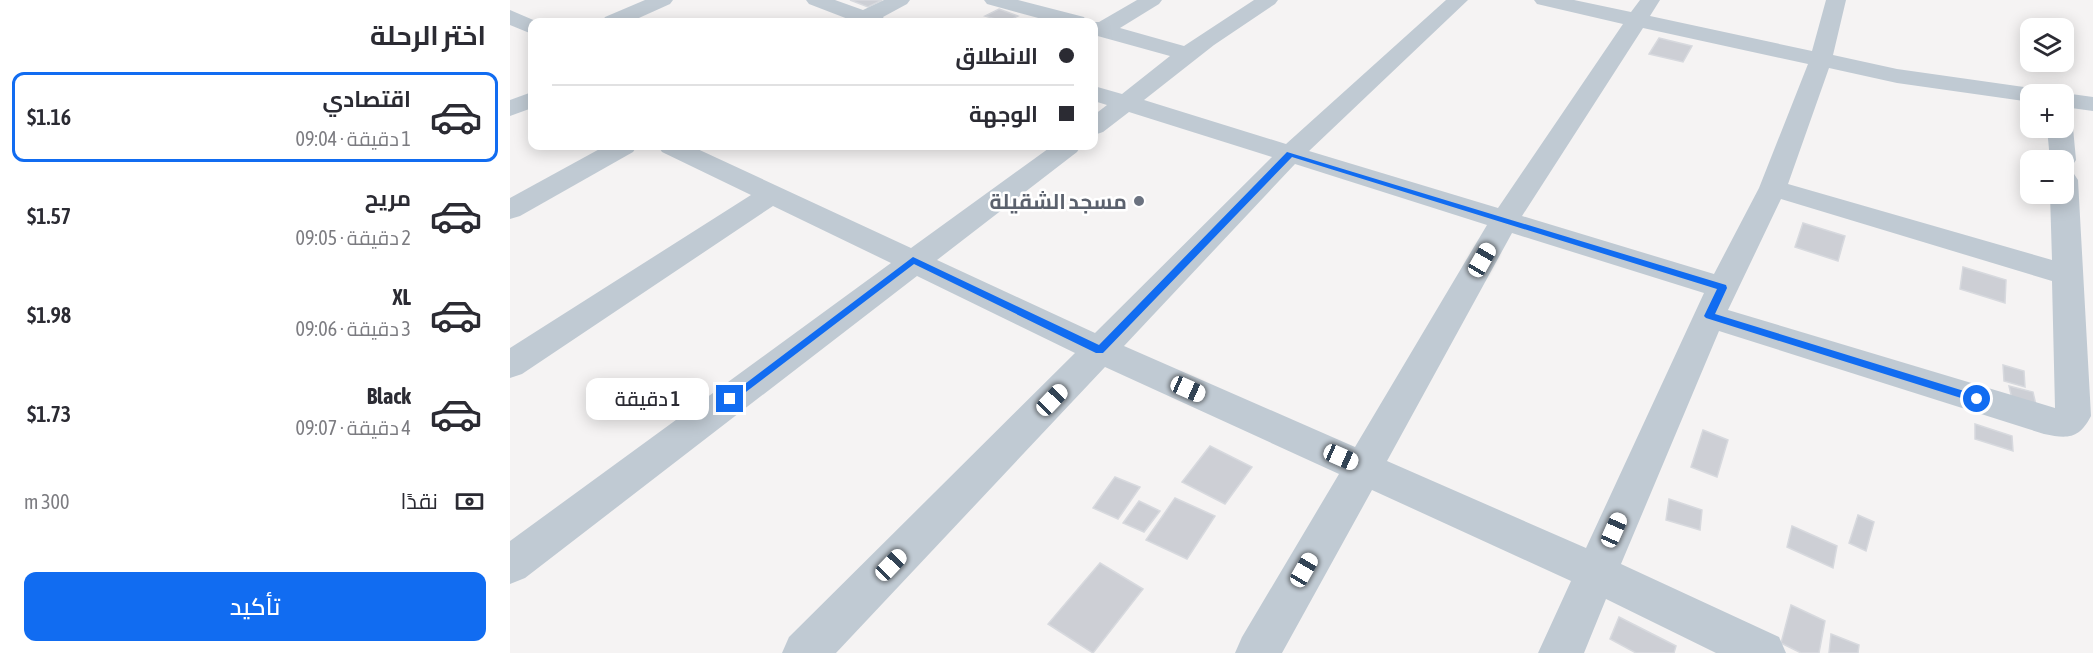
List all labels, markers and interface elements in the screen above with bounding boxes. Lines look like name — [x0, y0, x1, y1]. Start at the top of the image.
map controls — [2020, 18, 2074, 204]
button: layers — [2020, 18, 2074, 72]
text: اختر الرحلة — [370, 20, 486, 51]
text: الانطلاق — [955, 43, 1038, 69]
button: + — [2020, 84, 2074, 138]
text: اقتصادي — [322, 86, 411, 112]
icon: car — [429, 90, 483, 144]
text: الوجهة — [969, 101, 1038, 127]
text: $1.16 — [27, 104, 71, 130]
text: 1 دقيقة · 09:04 — [296, 127, 411, 150]
button: − — [2020, 150, 2074, 204]
text: مريح — [365, 185, 411, 211]
icon: car — [429, 189, 483, 243]
place label: مسجد الشقيلة — [990, 189, 1127, 214]
marker: مسجد الشقيلة — [1132, 194, 1146, 208]
text: $1.57 — [27, 203, 71, 229]
text: 2 دقيقة · 09:05 — [296, 226, 411, 249]
car — [1465, 240, 1499, 280]
text: XL — [393, 284, 411, 310]
icon: car — [429, 288, 483, 342]
text: $1.98 — [27, 302, 71, 328]
text: 3 دقيقة · 09:06 — [296, 317, 411, 340]
car — [1168, 373, 1208, 405]
callout: 1 دقيقة — [586, 378, 709, 420]
car — [1033, 381, 1071, 419]
text: Black — [367, 383, 411, 409]
route end — [716, 385, 743, 412]
route start — [1963, 385, 1990, 412]
icon: car — [429, 387, 483, 441]
text: 1 دقيقة — [615, 387, 680, 410]
text: $1.73 — [27, 401, 71, 427]
text: 4 دقيقة · 09:07 — [296, 416, 411, 439]
car — [1321, 441, 1361, 473]
icon: cash — [453, 485, 486, 518]
text: نقدًا — [400, 488, 438, 514]
text: 300 m — [24, 490, 69, 513]
car — [1598, 510, 1630, 550]
car — [872, 546, 910, 584]
car — [1287, 550, 1321, 590]
button: تأكيد — [24, 572, 486, 641]

